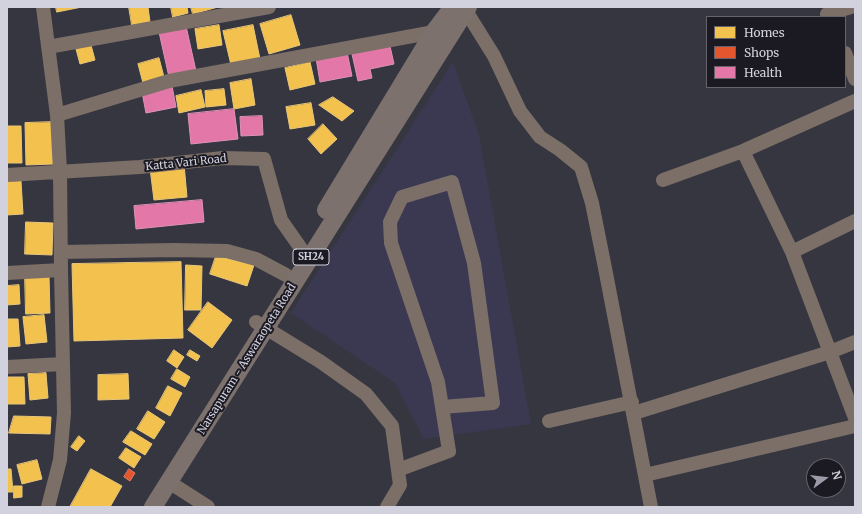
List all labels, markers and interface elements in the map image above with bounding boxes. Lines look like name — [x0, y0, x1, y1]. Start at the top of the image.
legend — [706, 16, 846, 88]
text: Homes — [744, 25, 785, 40]
text: Shops — [744, 45, 779, 60]
text: Health — [744, 65, 782, 80]
street label: Katta Vari Road — [145, 152, 227, 174]
road number: SH24 — [293, 249, 329, 265]
street label: Narsapuram - Aswaraopeta Road — [195, 281, 299, 437]
north arrow — [806, 458, 846, 498]
text: N — [829, 469, 845, 481]

